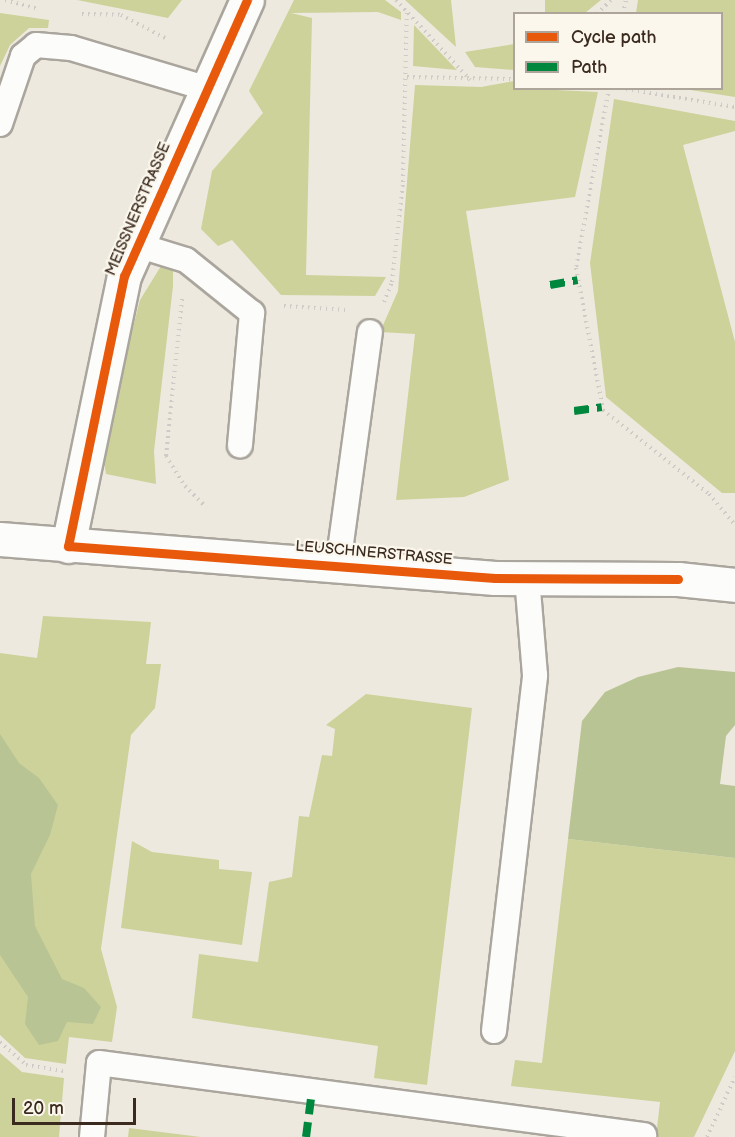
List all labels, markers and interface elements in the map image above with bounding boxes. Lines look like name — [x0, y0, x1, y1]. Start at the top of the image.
legend — [513, 12, 723, 90]
text: Cycle path — [571, 27, 657, 48]
text: Path — [571, 57, 607, 78]
street label: MEISSNERSTRASSE — [102, 140, 174, 278]
street label: LEUSCHNERSTRASSE — [295, 537, 453, 569]
scale bar — [15, 1086, 140, 1124]
text: 20 m — [23, 1098, 64, 1119]

